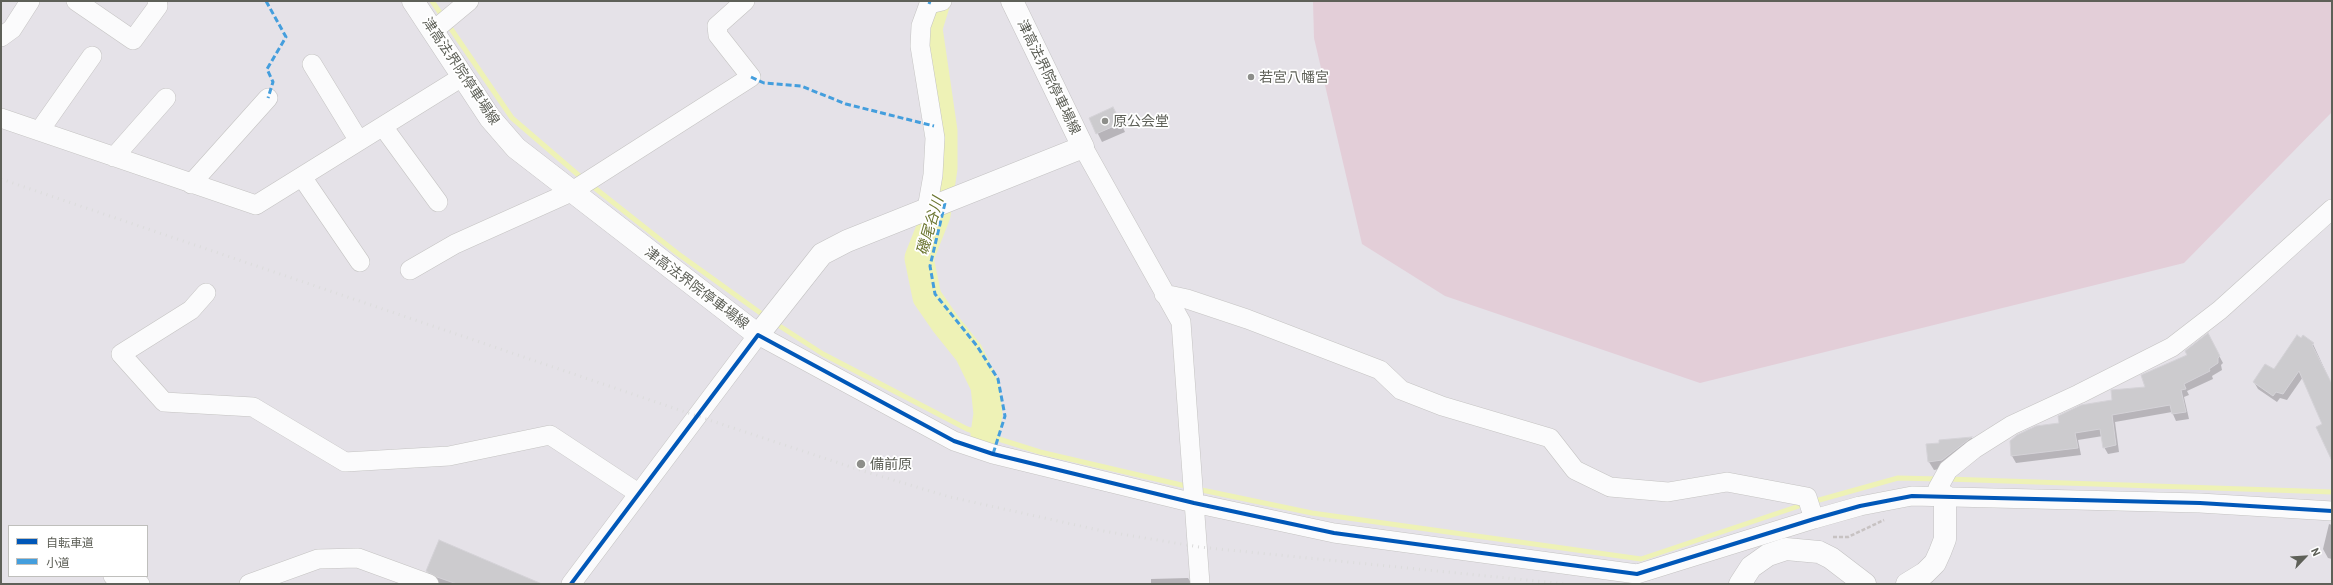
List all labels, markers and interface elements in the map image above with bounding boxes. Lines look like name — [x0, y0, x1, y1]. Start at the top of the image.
street label: 津高法界院停車場線 — [419, 14, 503, 128]
street label: 津高法界院停車場線 — [1014, 17, 1084, 137]
place label: 若宮八幡宮 — [1259, 69, 1329, 85]
marker: 若宮八幡宮 — [1246, 72, 1256, 82]
place label: 原公会堂 — [1113, 113, 1169, 129]
marker: 原公会堂 — [1100, 116, 1110, 126]
water label: 磯尾谷川 — [913, 195, 947, 257]
street label: 津高法界院停車場線 — [642, 243, 752, 333]
place label: 備前原 — [870, 456, 912, 472]
marker: 備前原 — [855, 458, 867, 470]
legend — [8, 525, 148, 577]
text: 自転車道 — [46, 535, 94, 549]
north arrow — [2285, 537, 2325, 577]
text: N — [2309, 546, 2324, 558]
text: 小道 — [46, 555, 70, 569]

